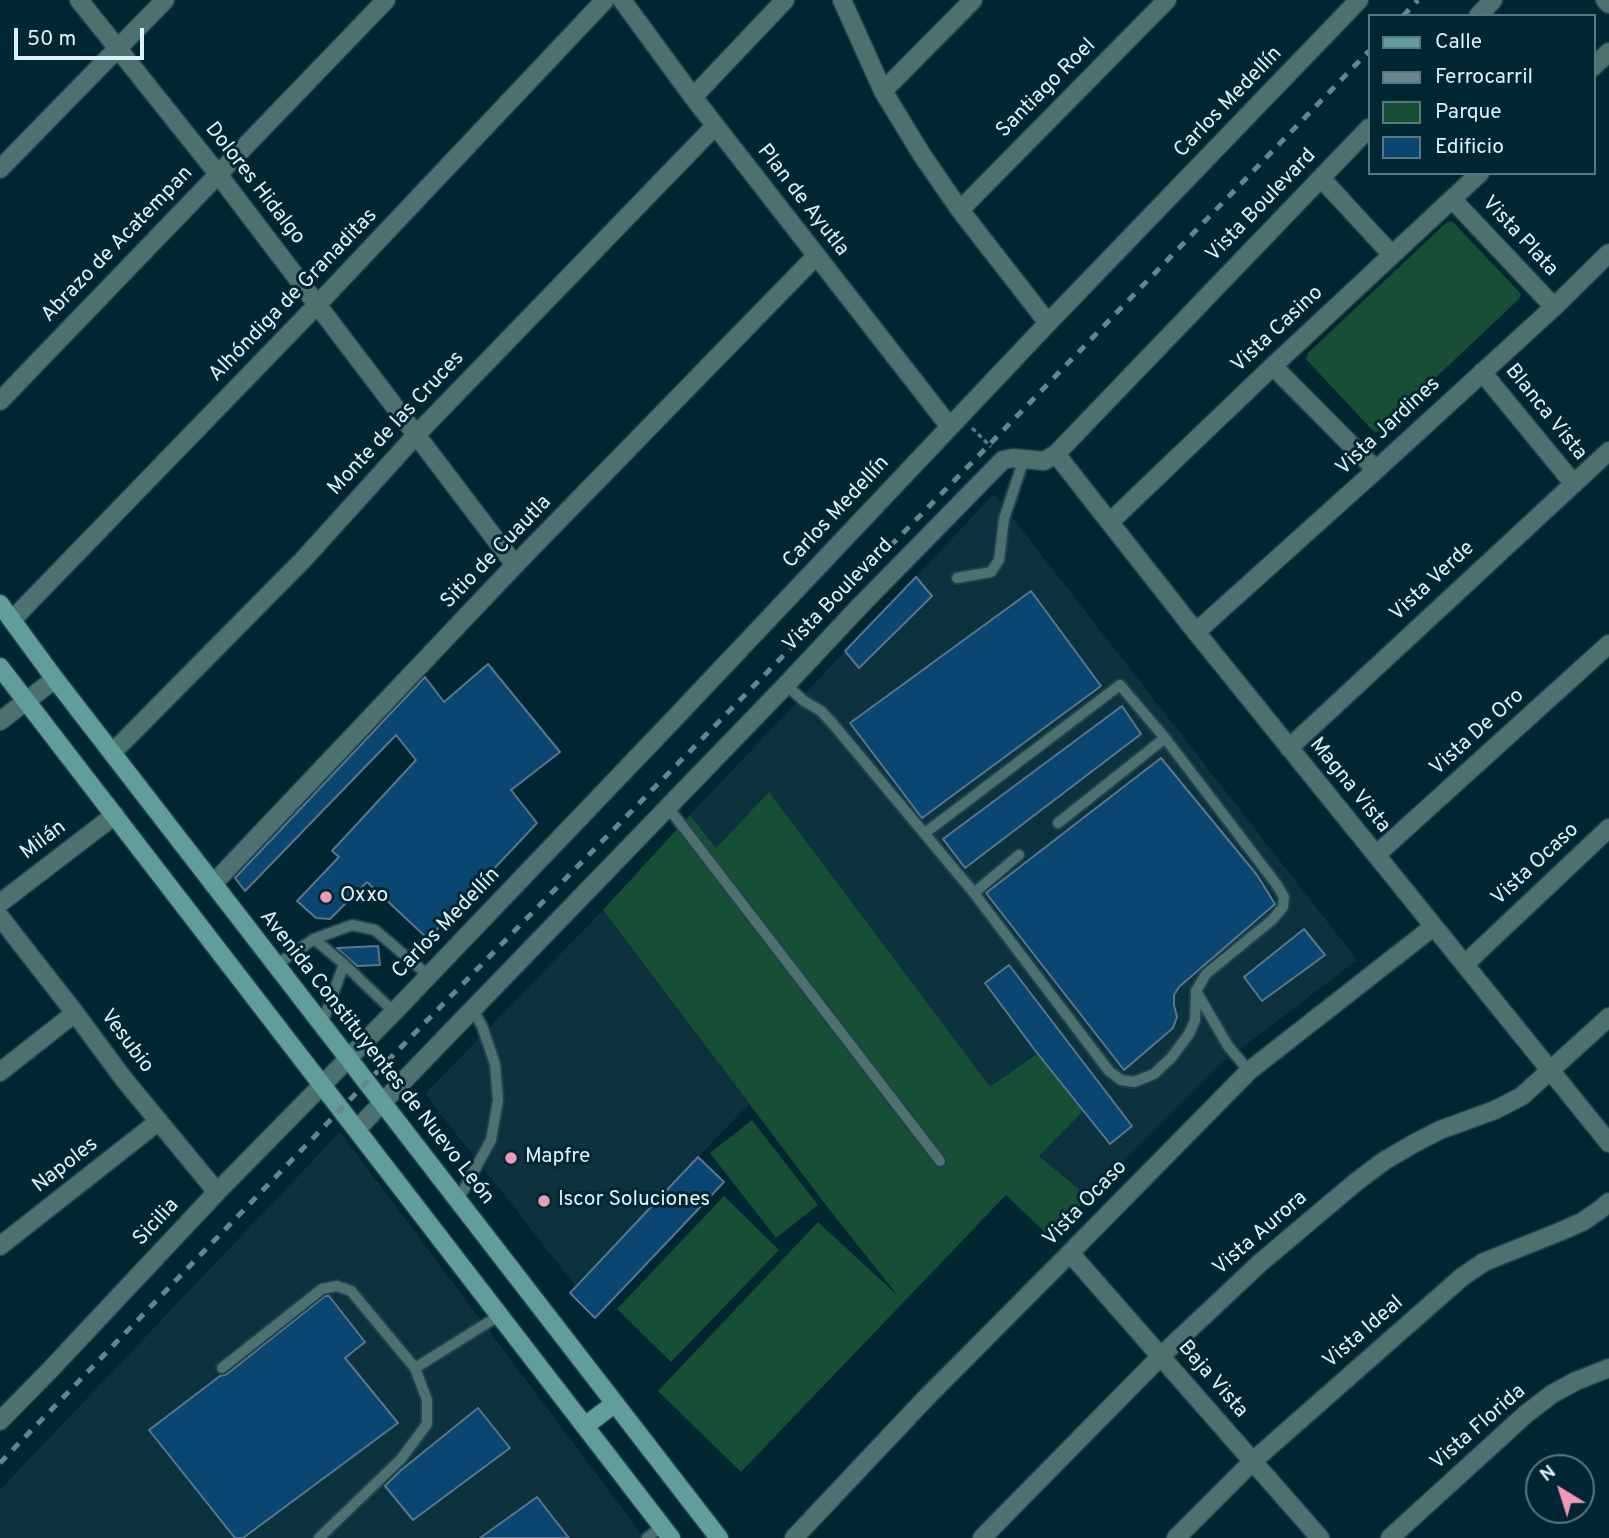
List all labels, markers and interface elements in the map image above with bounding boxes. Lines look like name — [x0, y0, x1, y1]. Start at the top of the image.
scale bar — [18, 14, 147, 58]
legend — [1368, 14, 1595, 175]
text: 50 m — [27, 26, 76, 53]
text: Calle — [1435, 29, 1482, 56]
street label: Santiago Roel — [992, 34, 1102, 144]
street label: Carlos Medellín — [1170, 42, 1288, 164]
text: Ferrocarril — [1435, 64, 1533, 91]
text: Parque — [1435, 99, 1502, 126]
street label: Dolores Hidalgo — [198, 118, 310, 250]
text: Edificio — [1435, 134, 1504, 161]
street label: Plan de Ayutla — [750, 140, 854, 262]
street label: Vista Boulevard — [1202, 144, 1322, 268]
street label: Abrazo de Acatempan — [37, 162, 199, 328]
street label: Vista Plata — [1475, 192, 1563, 282]
street label: Alhóndiga de Granaditas — [205, 204, 383, 388]
street label: Vista Casino — [1227, 281, 1329, 379]
street label: Monte de las Cruces — [324, 347, 470, 501]
street label: Blanca Vista — [1499, 360, 1591, 466]
street label: Vista Jardines — [1332, 372, 1446, 482]
street label: Carlos Medellín — [778, 452, 896, 574]
street label: Sitio de Cuautla — [437, 491, 557, 615]
street label: Vista Boulevard — [779, 534, 899, 658]
street label: Vista Verde — [1386, 537, 1480, 627]
street label: Vista De Oro — [1426, 684, 1530, 782]
street label: Magna Vista — [1303, 733, 1395, 839]
street label: Milán — [16, 816, 72, 866]
street label: Vista Ocaso — [1487, 818, 1585, 912]
street label: Carlos Medellín — [388, 863, 506, 985]
place label: Oxxo — [340, 884, 388, 910]
marker: Oxxo — [318, 889, 334, 905]
street label: Avenida Constituyentes de Nuevo León — [253, 906, 499, 1210]
street label: Vesubio — [94, 1005, 158, 1079]
street label: Napoles — [28, 1133, 104, 1199]
place label: Mapfre — [525, 1145, 590, 1171]
marker: Mapfre — [503, 1150, 519, 1166]
street label: Vista Ocaso — [1039, 1156, 1133, 1252]
street label: Vista Aurora — [1209, 1186, 1313, 1282]
place label: Iscor Soluciones — [558, 1188, 710, 1214]
marker: Iscor Soluciones — [536, 1193, 552, 1209]
street label: Sicilia — [129, 1194, 185, 1252]
street label: Vista Ideal — [1319, 1291, 1409, 1375]
street label: Baja Vista — [1172, 1336, 1252, 1424]
street label: Vista Florida — [1426, 1380, 1532, 1476]
north arrow — [1525, 1454, 1595, 1524]
text: N — [1536, 1460, 1561, 1488]

